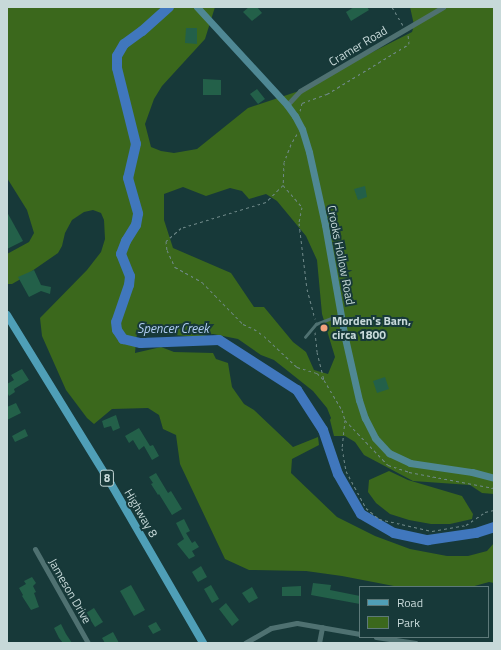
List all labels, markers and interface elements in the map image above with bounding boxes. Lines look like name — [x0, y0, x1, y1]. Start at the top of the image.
street label: Cramer Road — [326, 23, 390, 69]
street label: Crooks Hollow Road — [324, 204, 358, 306]
place label: Morden's Barn, circa 1800 — [332, 314, 411, 342]
water label: Spencer Creek — [137, 320, 209, 336]
marker: Morden's Barn, circa 1800 — [319, 323, 329, 333]
road number: 8 — [99, 469, 115, 487]
street label: Highway 8 — [121, 486, 161, 540]
street label: Jameson Drive — [46, 556, 94, 626]
legend — [359, 586, 489, 638]
text: Road — [397, 593, 423, 612]
text: Park — [397, 613, 420, 632]

